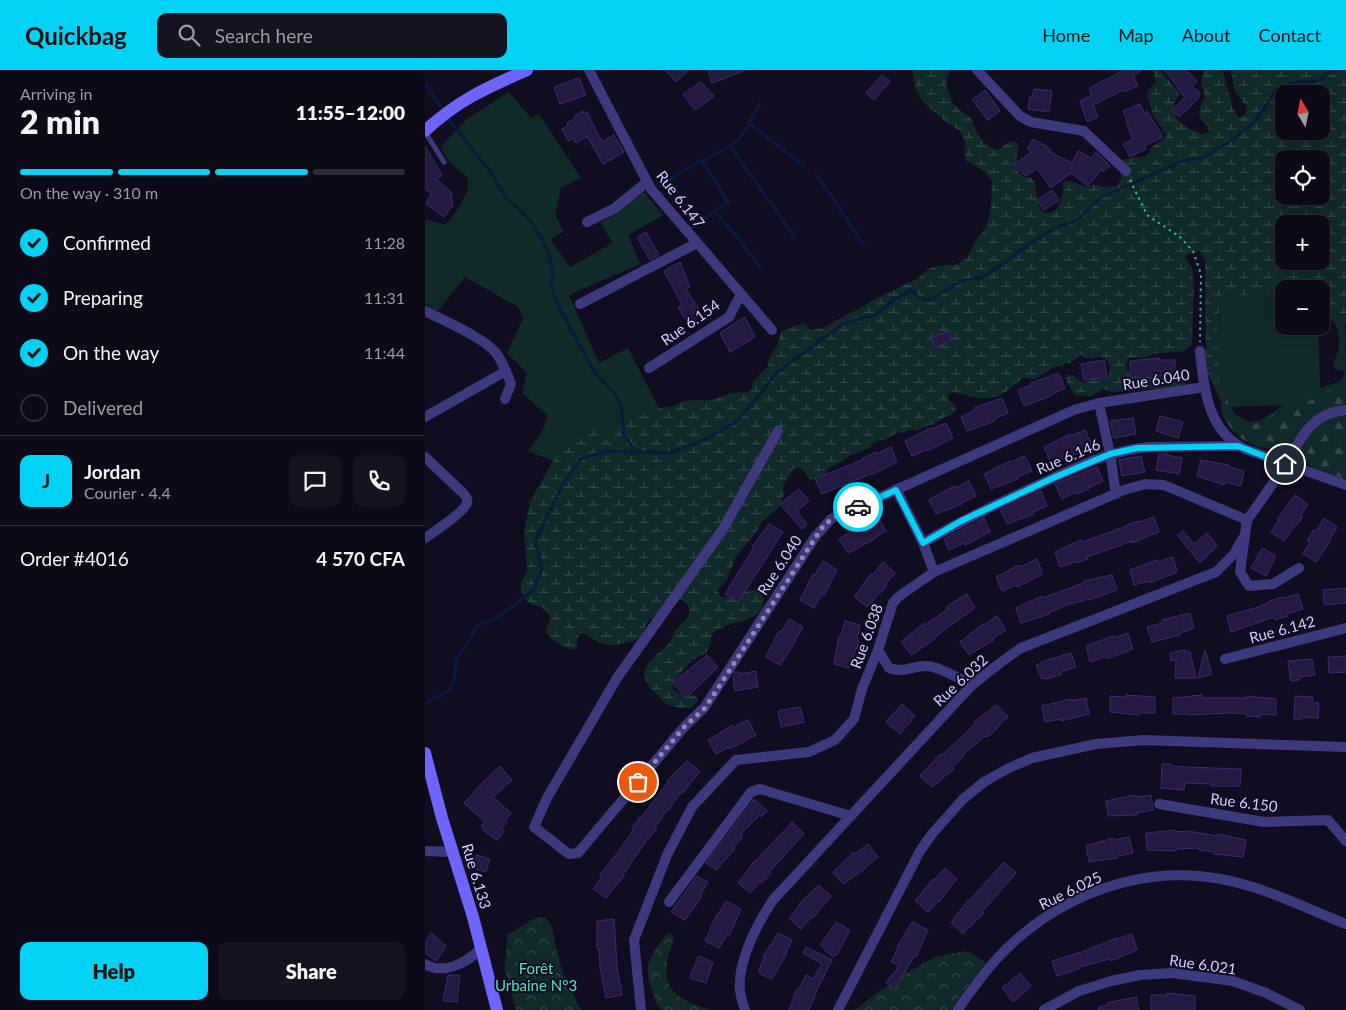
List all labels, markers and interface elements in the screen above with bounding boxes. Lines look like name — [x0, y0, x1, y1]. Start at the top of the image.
search box — [157, 13, 507, 58]
text: Quickbag — [25, 21, 127, 50]
icon: search — [175, 21, 203, 49]
text: Search here — [215, 24, 313, 47]
text: Home — [1042, 24, 1090, 46]
text: Map — [1118, 24, 1154, 46]
text: About — [1182, 24, 1231, 46]
text: Contact — [1259, 24, 1321, 46]
text: Arriving in — [20, 84, 93, 103]
north arrow — [1275, 85, 1330, 140]
map controls — [1275, 85, 1330, 335]
text: 11:55–12:00 — [296, 101, 405, 124]
text: 2 min — [20, 102, 100, 141]
button: locate — [1275, 150, 1330, 205]
street label: Rue 6.147 — [653, 167, 709, 231]
text: On the way · 310 m — [20, 183, 158, 202]
button: + — [1275, 215, 1330, 270]
icon: check — [20, 229, 48, 257]
text: Confirmed — [63, 231, 151, 254]
text: 11:28 — [364, 233, 405, 252]
button: − — [1275, 280, 1330, 335]
icon: check — [20, 284, 48, 312]
text: Preparing — [63, 286, 143, 309]
text: 11:31 — [364, 288, 405, 307]
street label: Rue 6.154 — [657, 295, 723, 349]
icon: check — [20, 339, 48, 367]
text: On the way — [63, 341, 159, 364]
text: 11:44 — [364, 343, 405, 362]
street label: Rue 6.040 — [1121, 365, 1191, 393]
text: Delivered — [63, 396, 143, 419]
street label: Rue 6.146 — [1033, 434, 1103, 477]
pin — [1264, 443, 1306, 485]
icon: home — [1271, 450, 1299, 478]
button: chat — [289, 455, 341, 507]
button: phone — [353, 455, 405, 507]
text: Jordan — [84, 460, 141, 483]
text: J — [42, 469, 50, 492]
courier — [833, 482, 883, 532]
text: Courier · 4.4 — [84, 483, 171, 502]
icon: car — [844, 493, 872, 521]
street label: Rue 6.040 — [753, 532, 805, 598]
text: Order #4016 — [20, 547, 129, 570]
text: 4 570 CFA — [316, 547, 405, 570]
street label: Rue 6.038 — [846, 601, 886, 671]
street label: Rue 6.142 — [1247, 612, 1317, 646]
street label: Rue 6.032 — [929, 650, 991, 710]
pin — [617, 761, 659, 803]
icon: bag — [624, 768, 652, 796]
street label: Rue 6.150 — [1209, 789, 1279, 815]
street label: Rue 6.133 — [459, 841, 495, 911]
street label: Rue 6.025 — [1036, 867, 1104, 913]
button: Help — [20, 942, 208, 1000]
button: Share — [218, 942, 405, 1000]
street label: Rue 6.021 — [1168, 950, 1238, 978]
park label: Forêt Urbaine N°3 — [495, 959, 577, 994]

